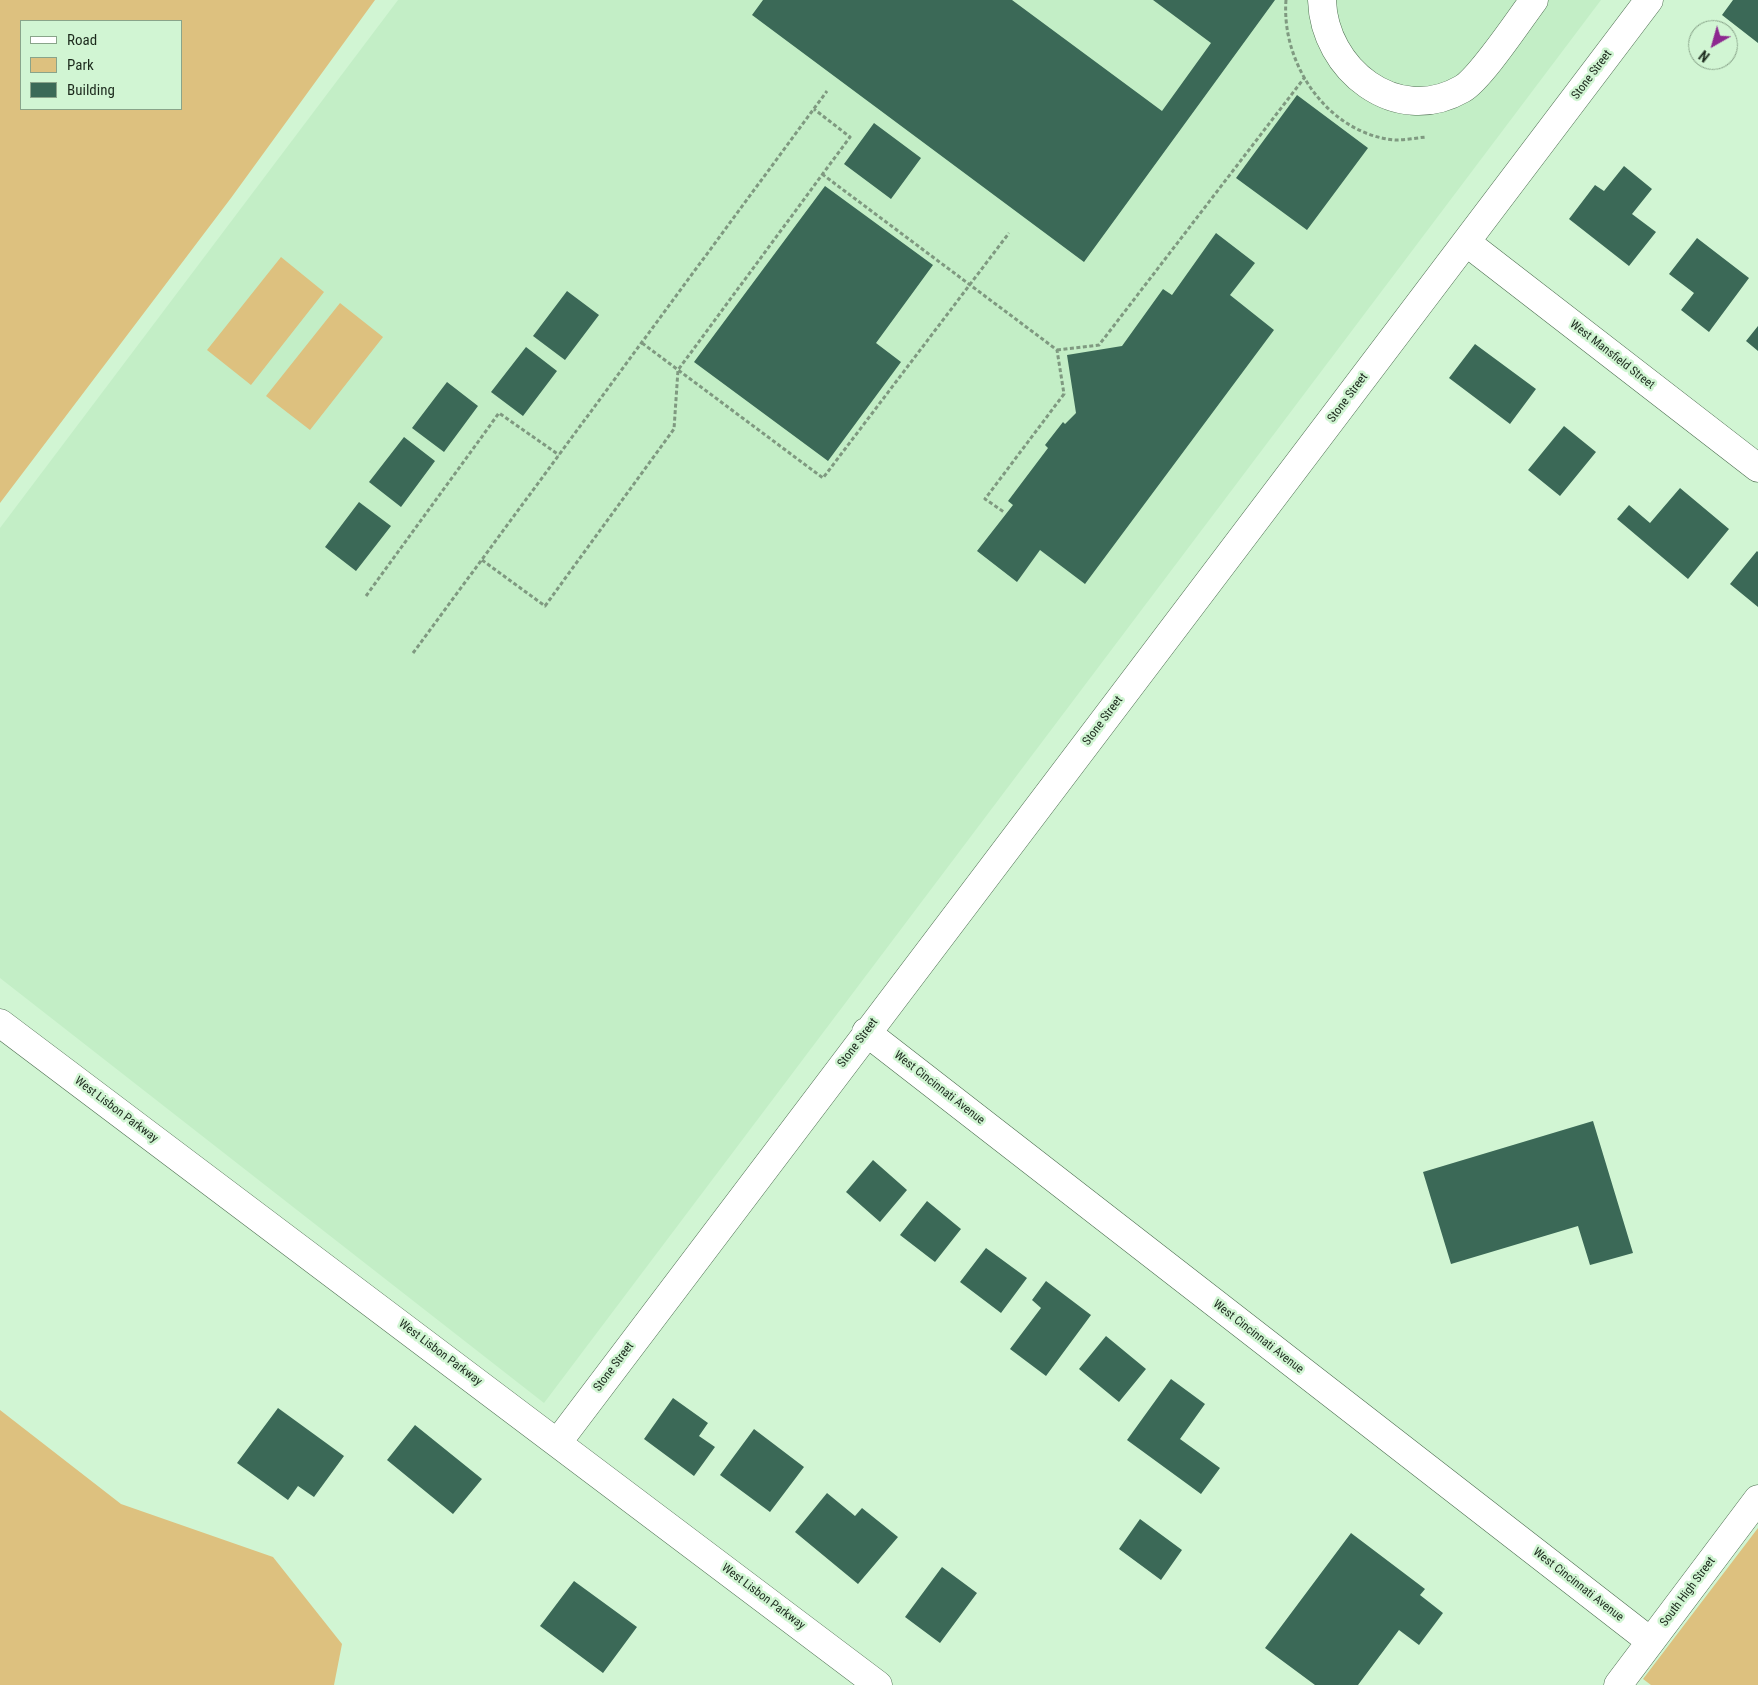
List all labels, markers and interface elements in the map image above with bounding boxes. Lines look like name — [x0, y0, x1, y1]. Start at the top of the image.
legend — [20, 20, 182, 110]
north arrow — [1688, 20, 1738, 70]
text: Road — [67, 31, 97, 49]
text: N — [1696, 47, 1713, 65]
street label: Stone Street — [1569, 48, 1615, 102]
text: Park — [67, 56, 94, 74]
text: Building — [67, 81, 115, 99]
street label: West Mansfield Street — [1567, 317, 1657, 393]
street label: Stone Street — [1325, 371, 1371, 425]
street label: Stone Street — [1080, 694, 1126, 748]
street label: Stone Street — [835, 1016, 881, 1070]
street label: West Cincinnati Avenue — [891, 1048, 987, 1128]
street label: West Lisbon Parkway — [71, 1074, 161, 1146]
street label: West Cincinnati Avenue — [1210, 1297, 1306, 1377]
street label: West Lisbon Parkway — [395, 1317, 485, 1389]
street label: Stone Street — [591, 1340, 637, 1394]
street label: West Cincinnati Avenue — [1530, 1545, 1626, 1625]
street label: South High Street — [1657, 1555, 1719, 1629]
street label: West Lisbon Parkway — [718, 1561, 808, 1633]

